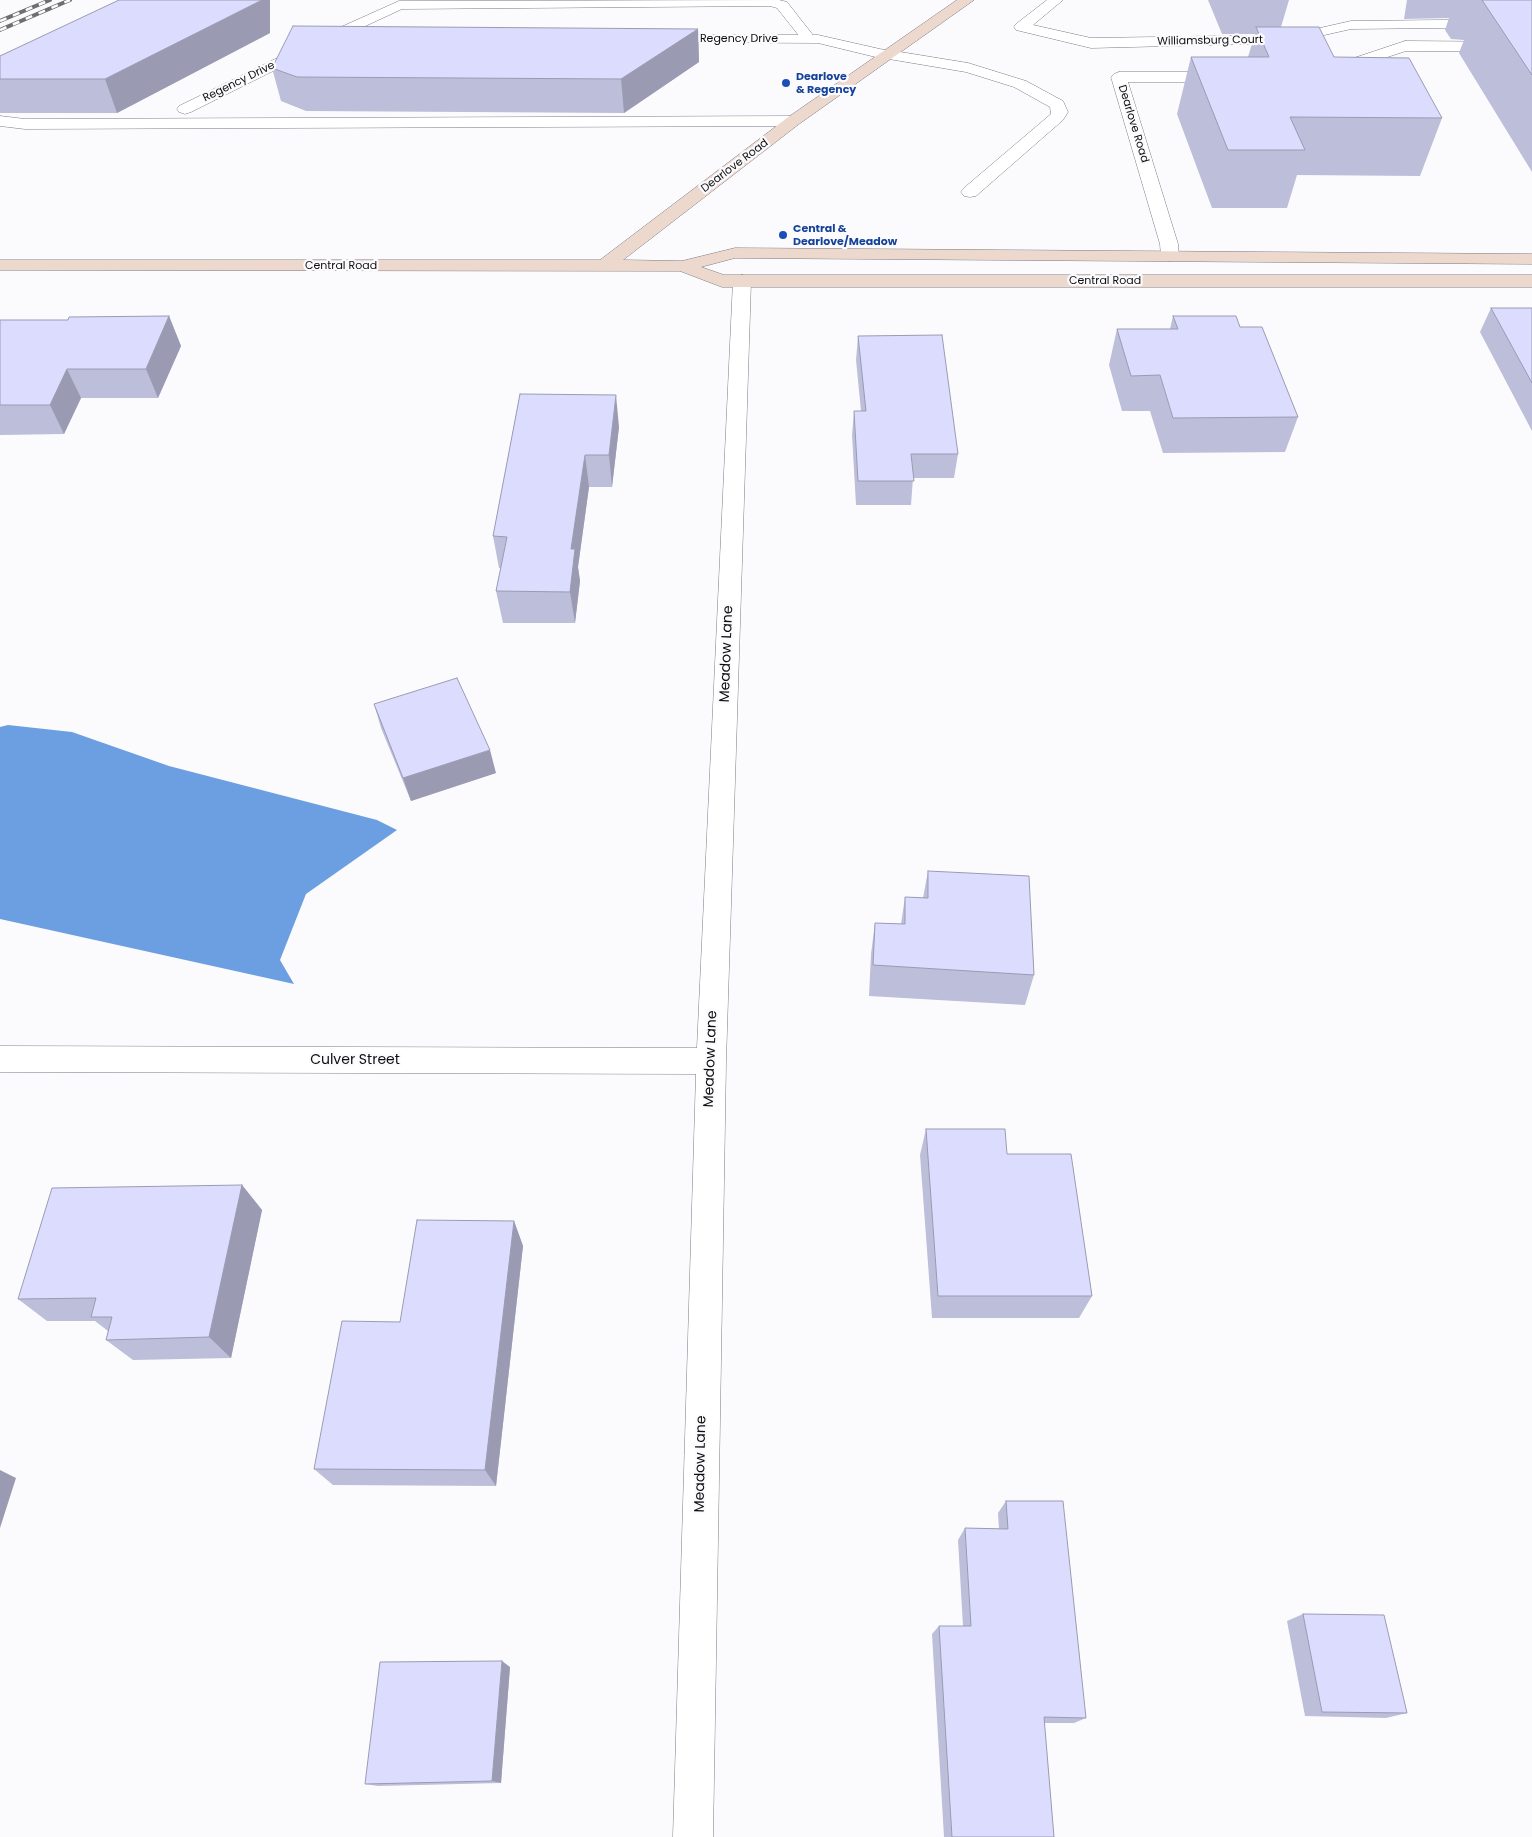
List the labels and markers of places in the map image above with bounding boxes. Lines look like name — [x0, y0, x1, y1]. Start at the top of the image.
place label: Dearlove & Regency — [796, 70, 856, 96]
marker: Dearlove & Regency — [780, 77, 792, 89]
place label: Central & Dearlove/Meadow — [793, 222, 897, 248]
marker: Central & Dearlove/Meadow — [777, 229, 789, 241]

